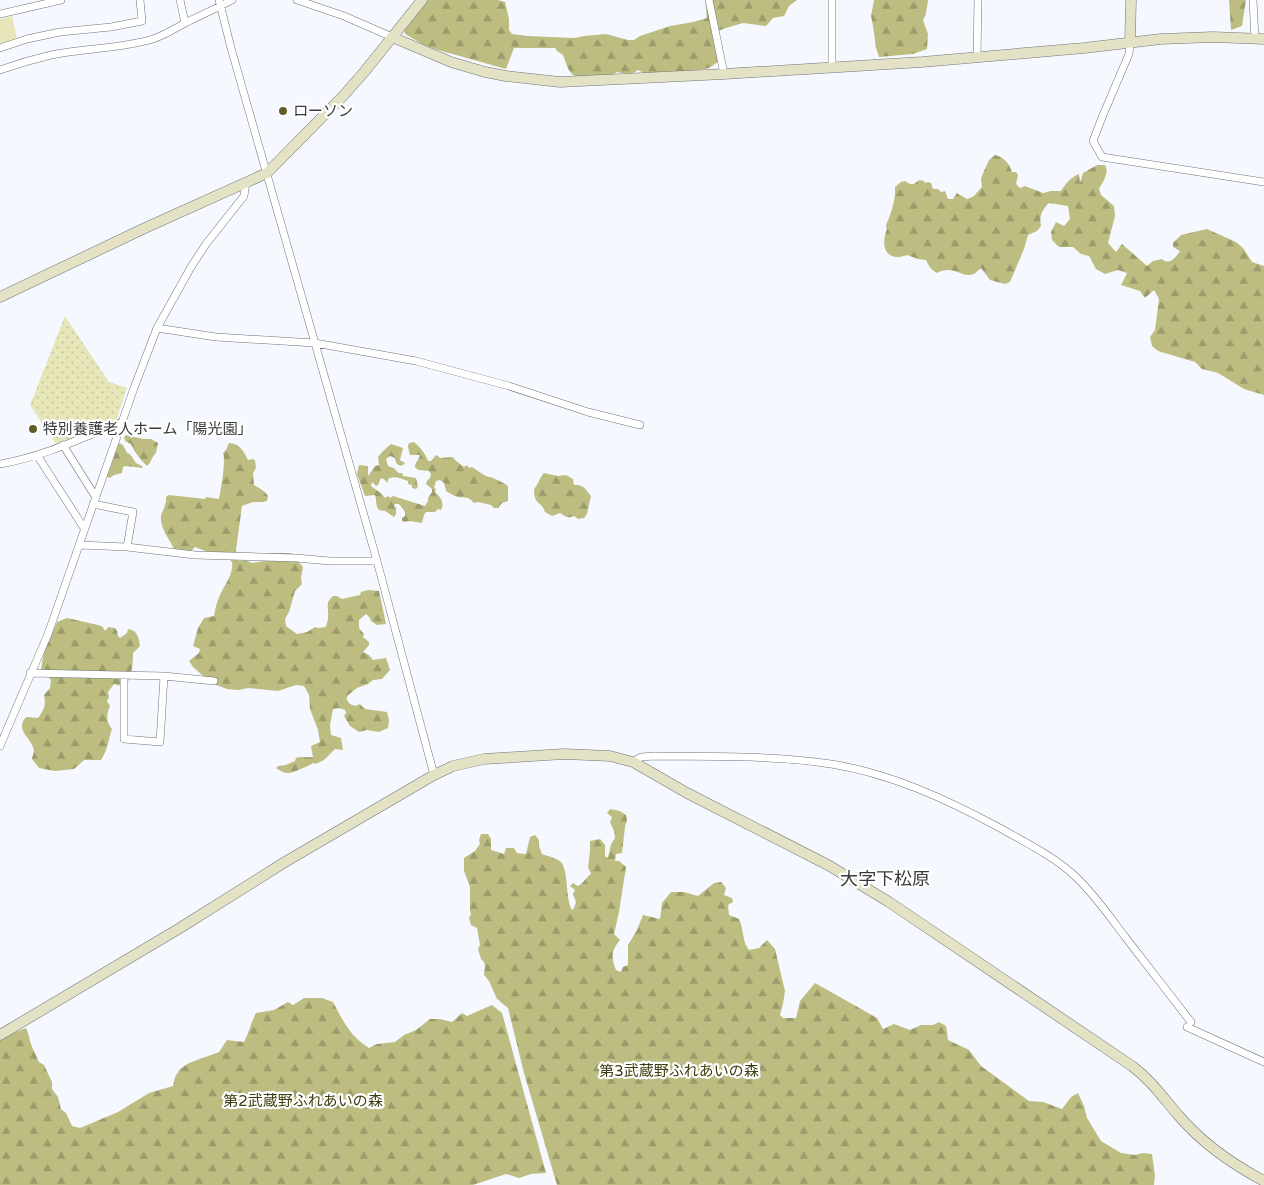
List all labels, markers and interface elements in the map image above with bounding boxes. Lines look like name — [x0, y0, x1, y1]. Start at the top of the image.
place label: ローソン — [293, 102, 353, 120]
marker: ローソン — [277, 105, 289, 117]
place label: 特別養護老人ホーム「陽光園」 — [43, 420, 253, 438]
marker: 特別養護老人ホーム「陽光園」 — [27, 423, 39, 435]
district label: 大字下松原 — [840, 868, 930, 890]
park label: 第3武蔵野ふれあいの森 — [599, 1062, 759, 1080]
park label: 第2武蔵野ふれあいの森 — [223, 1092, 383, 1110]

